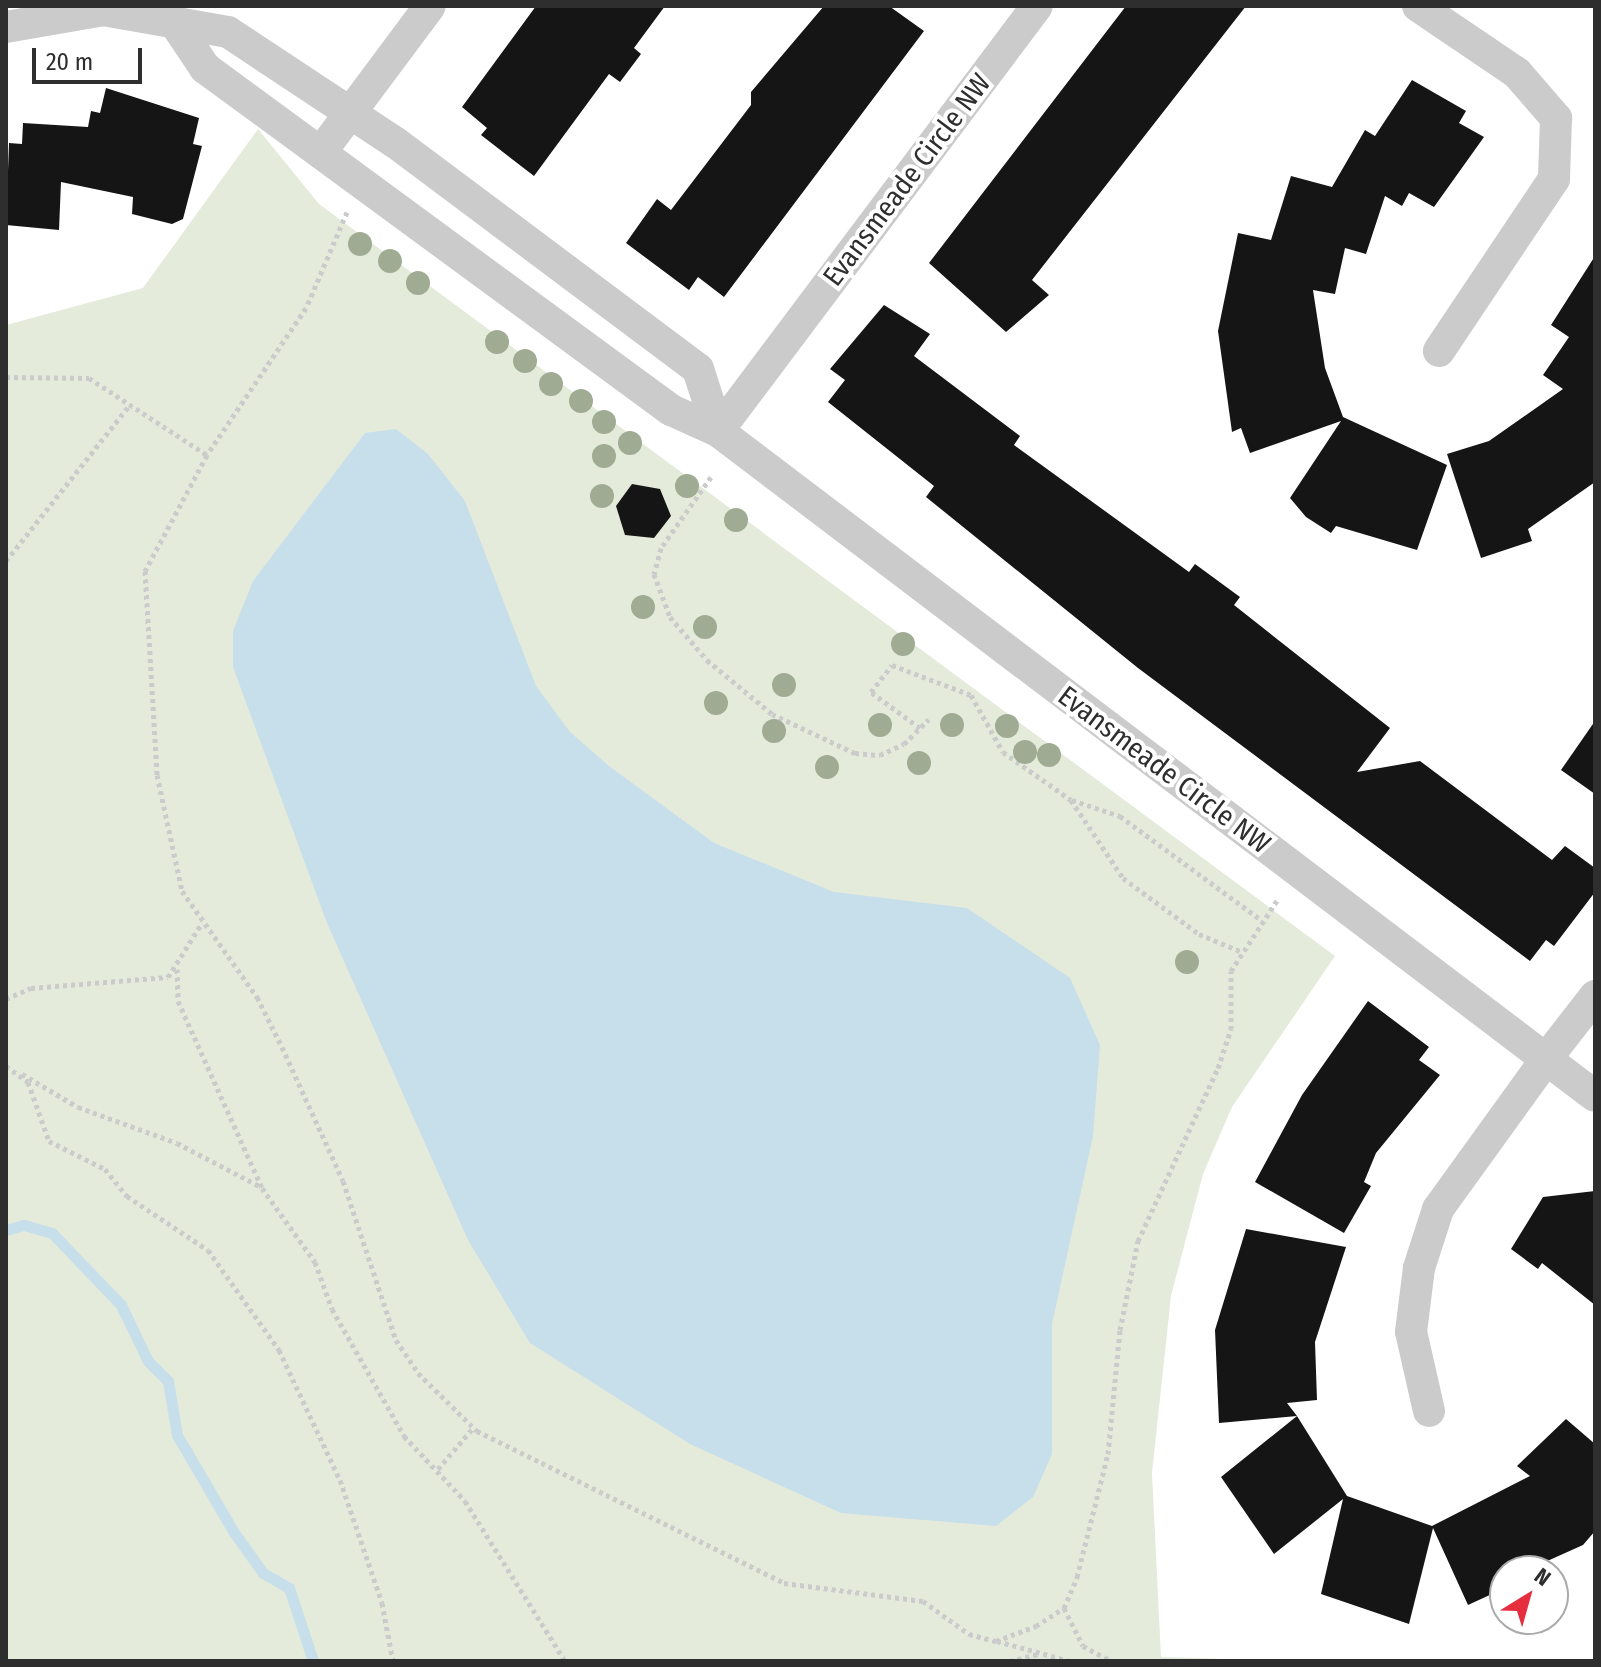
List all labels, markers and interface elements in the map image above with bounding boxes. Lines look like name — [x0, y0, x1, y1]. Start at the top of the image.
scale bar — [36, 32, 146, 82]
text: 20 m — [46, 48, 93, 76]
street label: Evansmeade Circle NW — [816, 67, 998, 293]
street label: Evansmeade Circle NW — [1051, 679, 1277, 861]
north arrow — [1489, 1555, 1569, 1635]
text: N — [1529, 1562, 1556, 1592]

